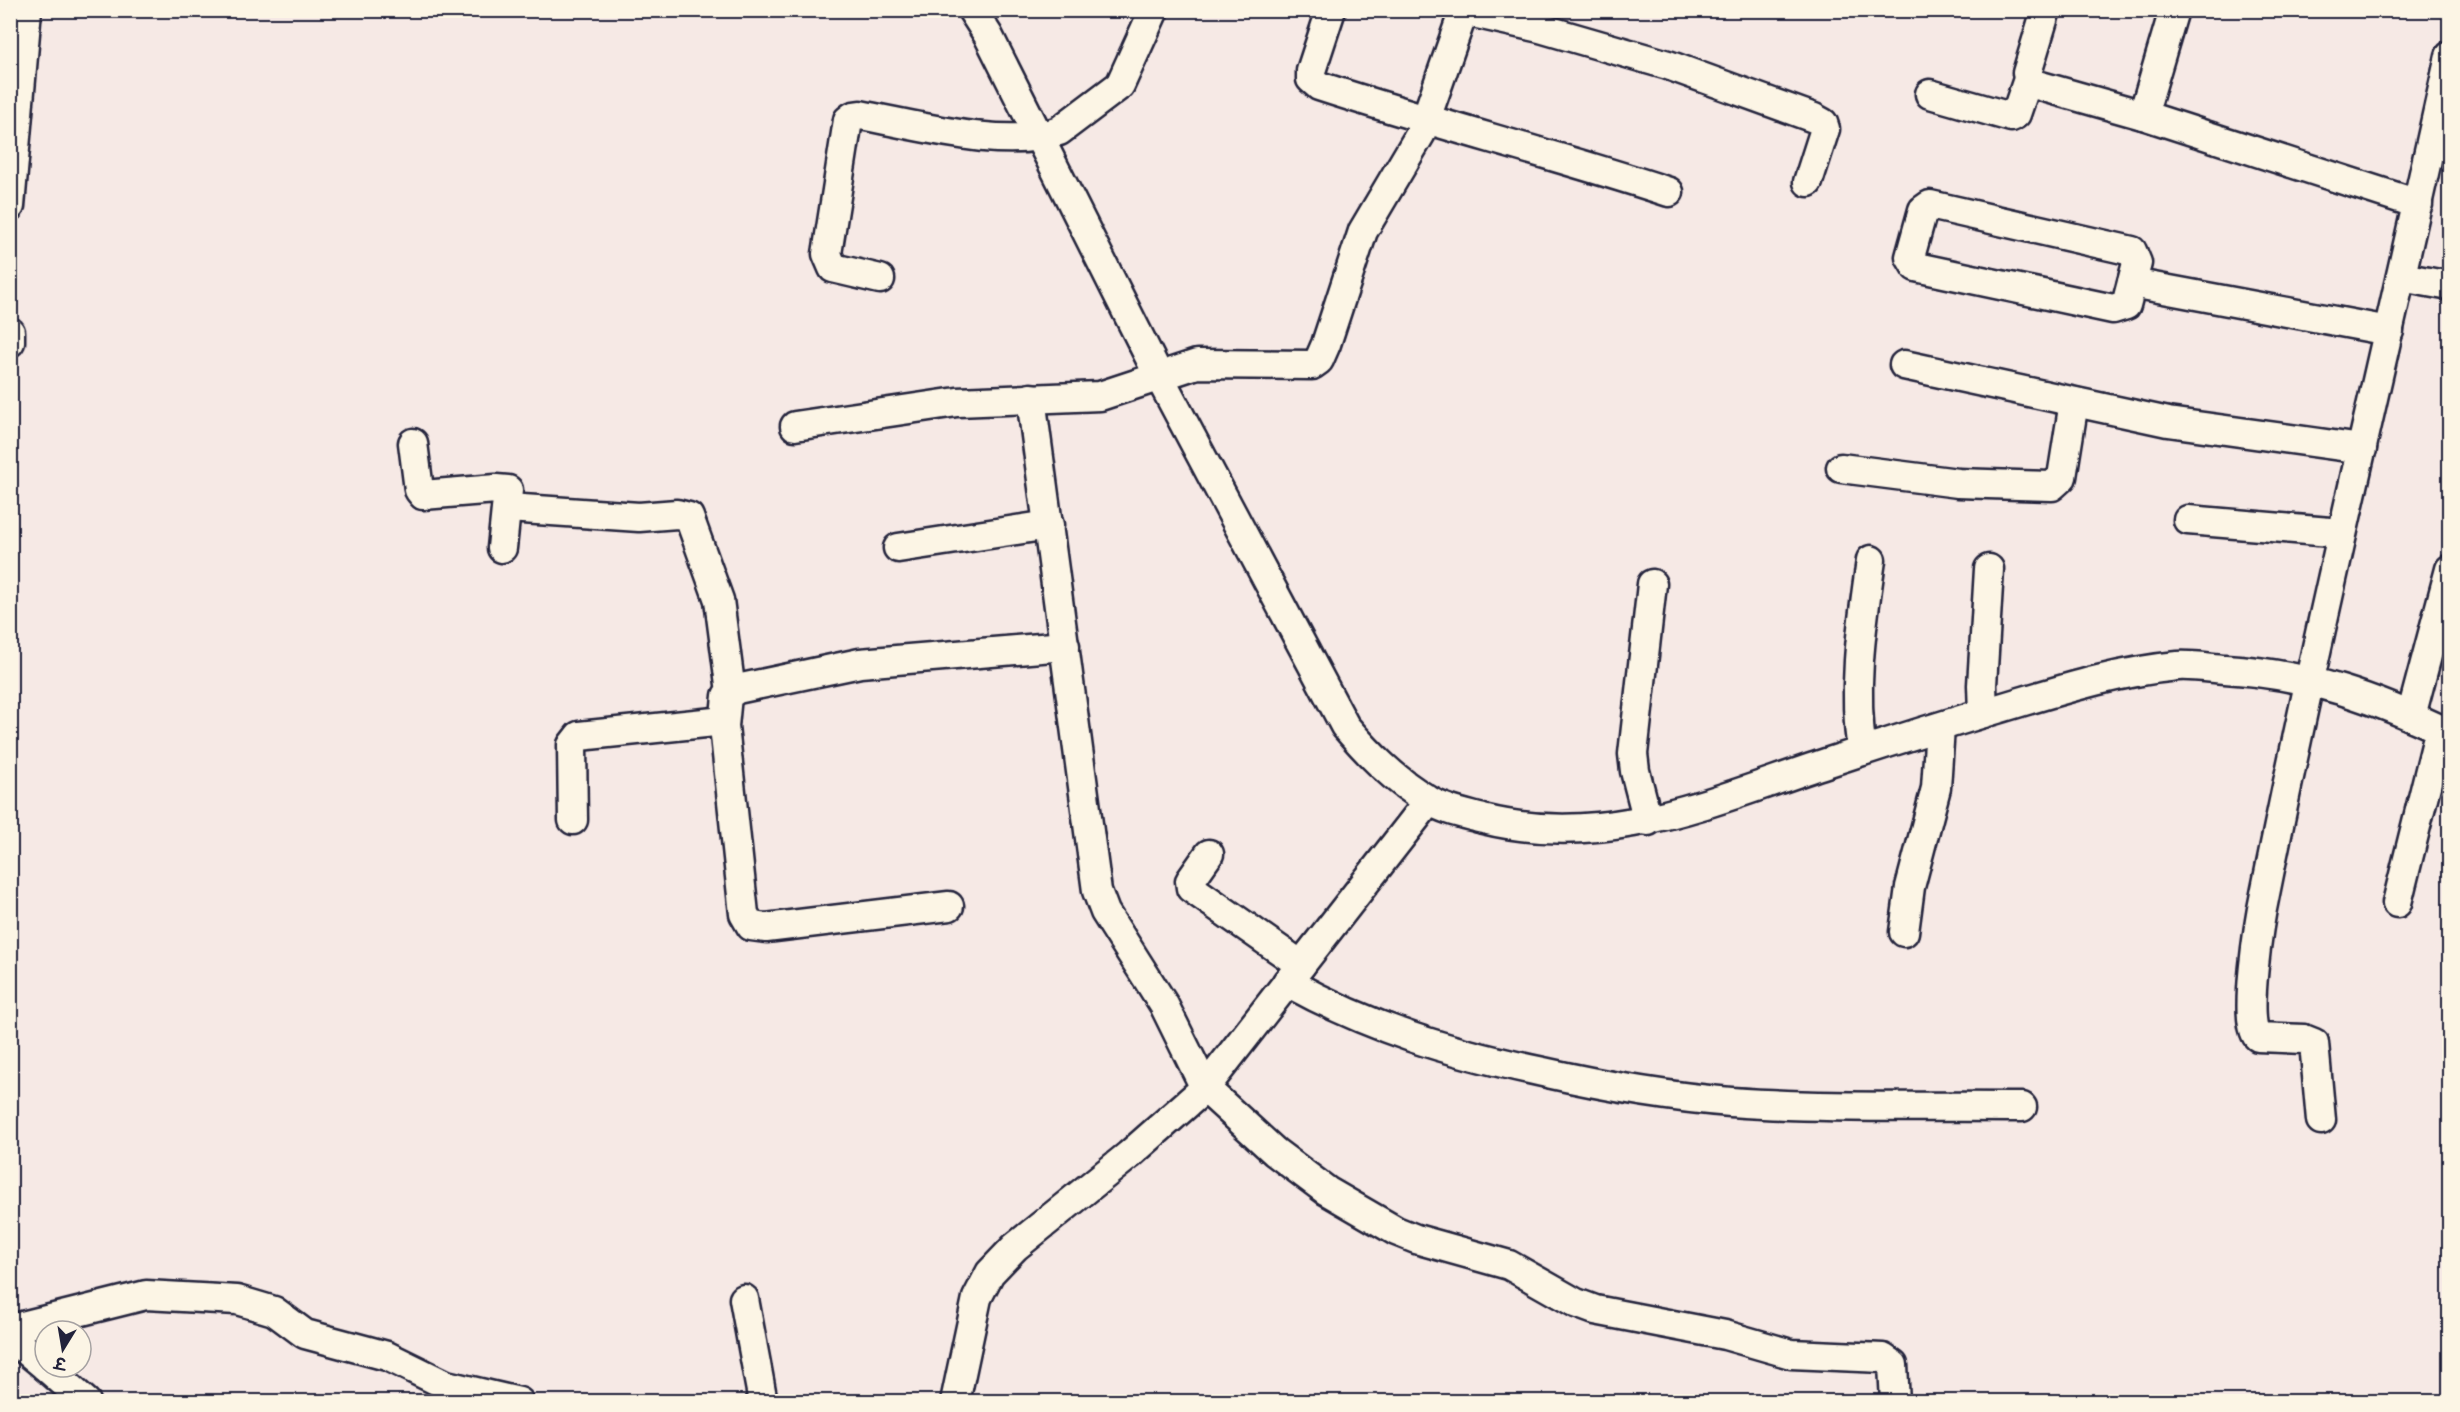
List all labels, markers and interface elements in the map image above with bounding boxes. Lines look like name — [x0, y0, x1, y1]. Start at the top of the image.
north arrow — [33, 1319, 93, 1379]
text: उ — [52, 1349, 70, 1375]

